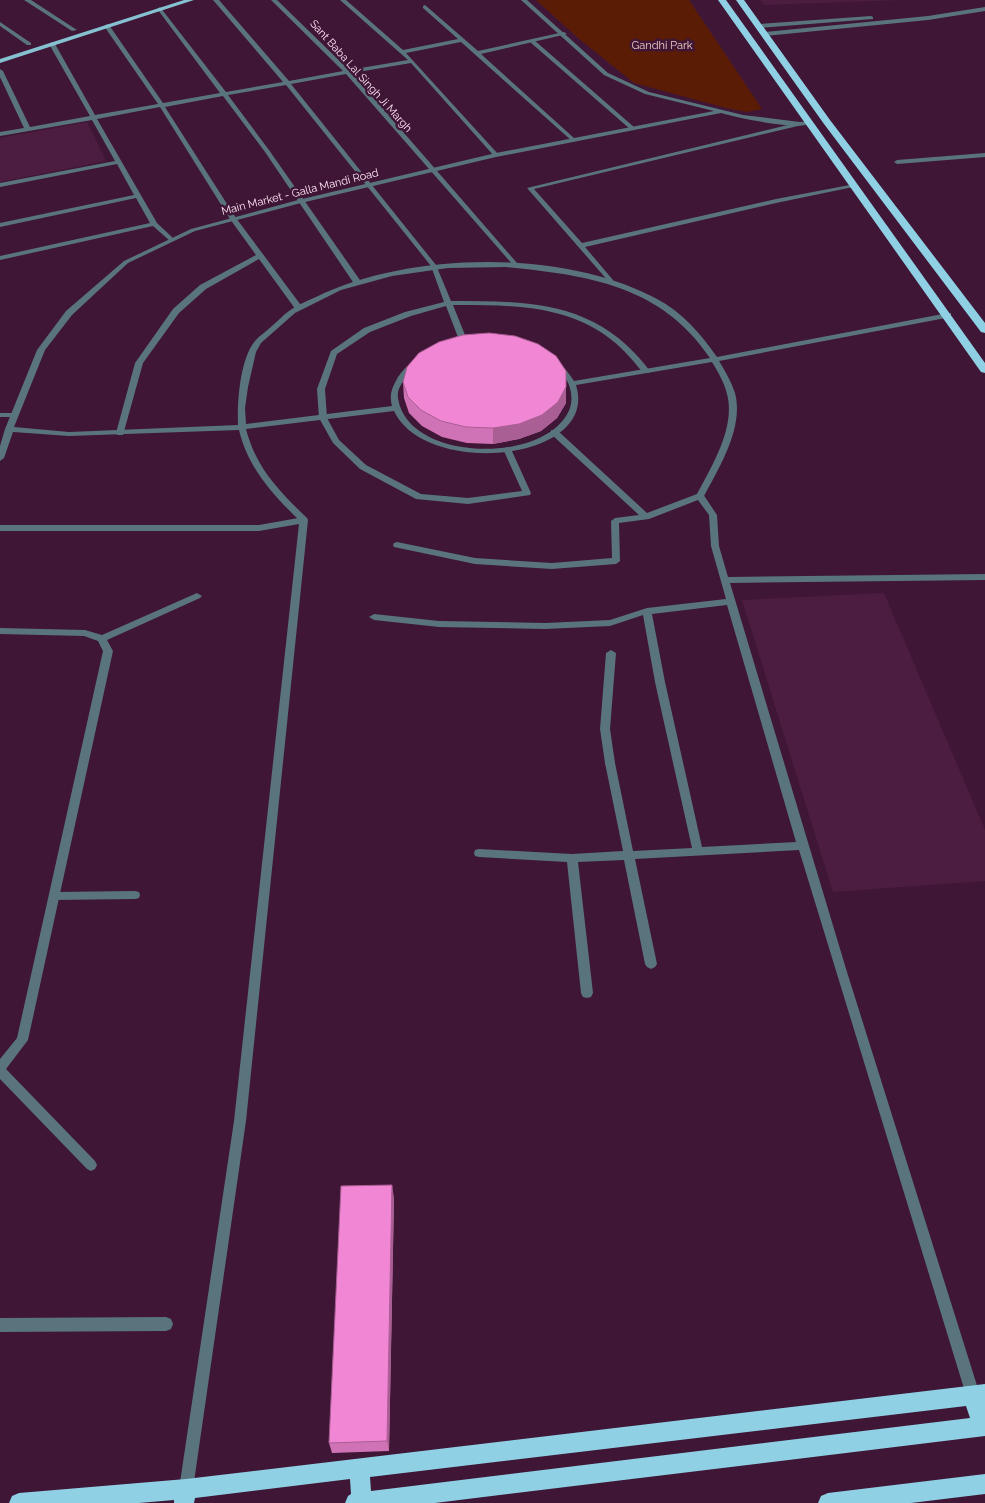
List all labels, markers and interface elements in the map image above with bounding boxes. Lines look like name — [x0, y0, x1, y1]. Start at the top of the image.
street label: Sant Baba Lal Singh Ji Margh — [307, 17, 415, 135]
park label: Gandhi Park — [631, 39, 693, 52]
street label: Main Market - Galla Mandi Road — [220, 166, 380, 218]

